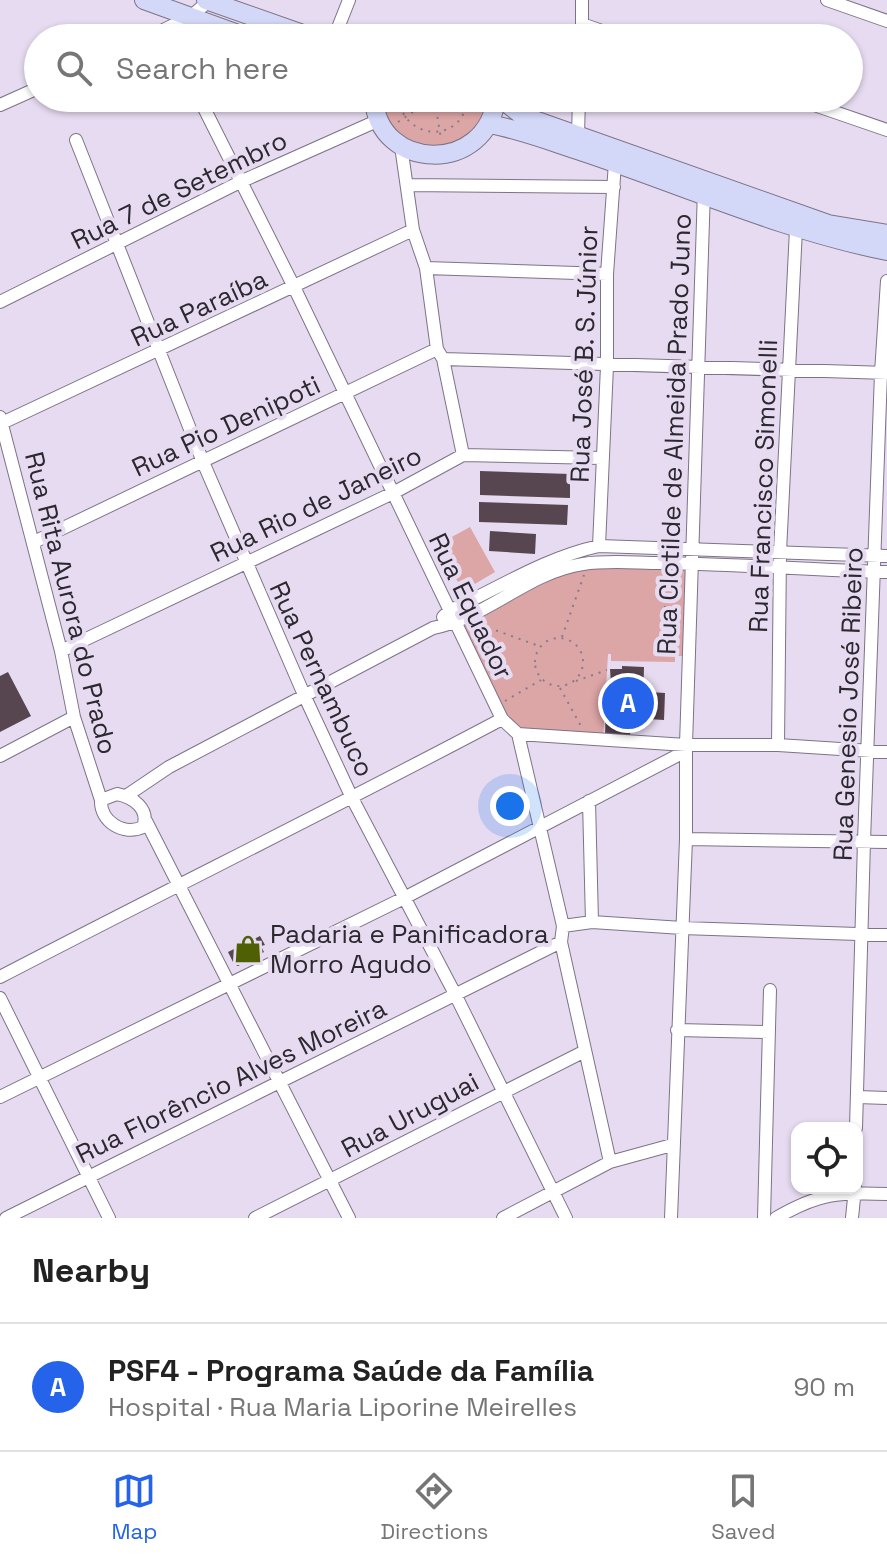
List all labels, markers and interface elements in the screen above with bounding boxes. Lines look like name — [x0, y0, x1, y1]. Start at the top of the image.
search box — [24, 24, 863, 112]
icon: search — [52, 46, 96, 90]
text: Search here — [116, 49, 289, 88]
street label: Rua 7 de Setembro — [65, 123, 293, 257]
street label: Rua Clotilde de Almeida Prado Juno — [649, 213, 699, 655]
street label: Rua José B. S. Júnior — [563, 225, 605, 483]
street label: Rua Paraíba — [125, 262, 273, 354]
street label: Rua Francisco Simonelli — [741, 339, 785, 633]
street label: Rua Pio Denipoti — [126, 367, 326, 485]
street label: Rua Rio de Janeiro — [205, 438, 427, 570]
street label: Rua Rita Aurora do Prado — [17, 448, 125, 758]
street label: Rua Equador — [421, 527, 521, 685]
street label: Rua Genesio José Ribeiro — [826, 547, 870, 861]
street label: Rua Pernambuco — [262, 576, 382, 782]
pin: A — [602, 673, 654, 733]
your location — [490, 786, 530, 826]
place label: Padaria e Panificadora Morro Agudo — [270, 917, 549, 981]
shop icon: Padaria e Panificadora Morro Agudo — [233, 934, 263, 964]
street label: Rua Florêncio Alves Moreira — [70, 991, 392, 1171]
street label: Rua Uruguai — [335, 1065, 485, 1165]
map controls — [791, 1122, 863, 1194]
button: locate — [791, 1122, 863, 1194]
text: Nearby — [32, 1249, 150, 1292]
text: PSF4 - Programa Saúde da Família — [108, 1351, 594, 1390]
text: A — [50, 1370, 66, 1404]
text: 90 m — [793, 1370, 855, 1404]
text: Hospital · Rua Maria Liporine Meirelles — [108, 1390, 577, 1424]
tab: Map — [112, 1469, 157, 1545]
tab: Directions — [380, 1469, 488, 1545]
tab: Saved — [711, 1469, 775, 1545]

